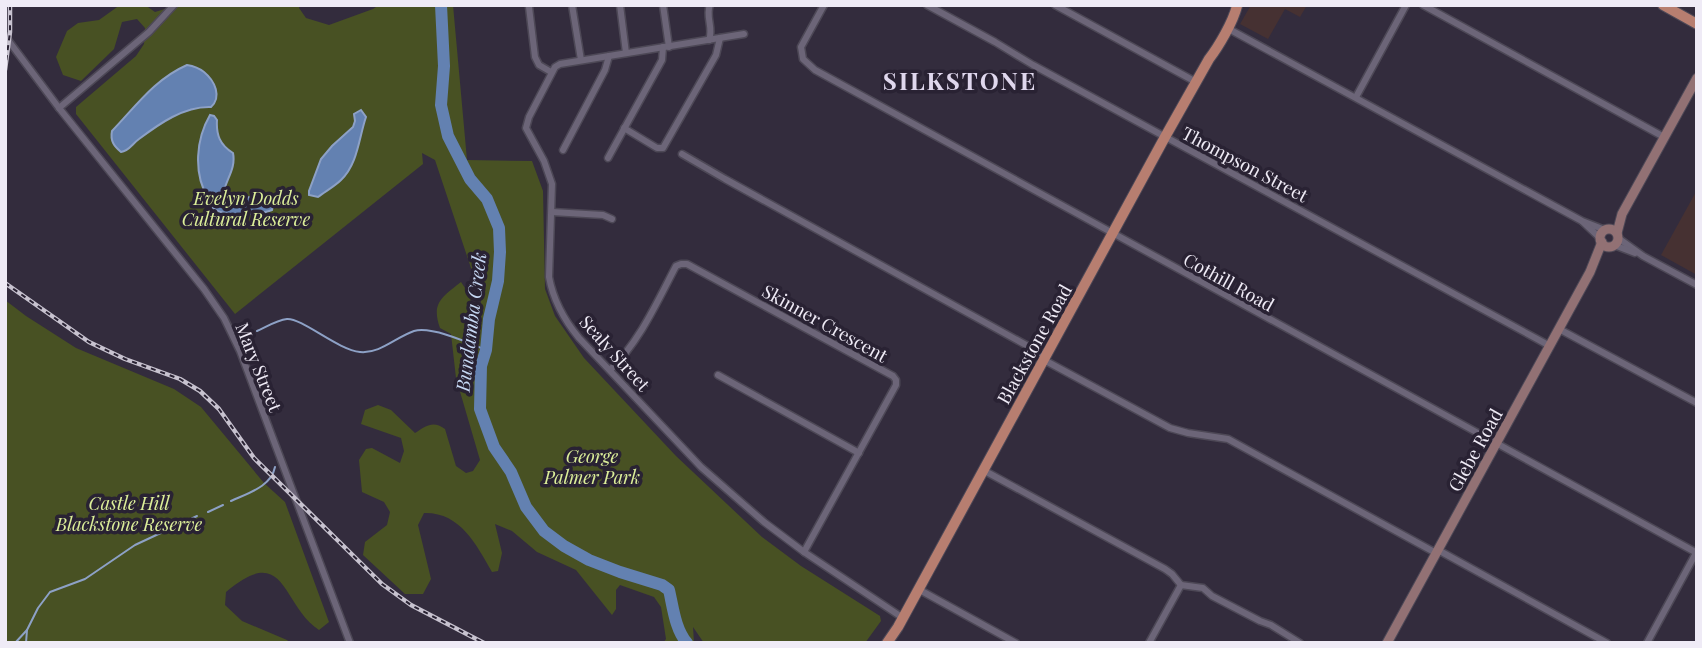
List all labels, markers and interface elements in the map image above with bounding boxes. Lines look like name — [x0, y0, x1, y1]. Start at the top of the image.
district label: SILKSTONE — [883, 64, 1037, 96]
street label: Thompson Street — [1178, 121, 1313, 208]
park label: Evelyn Dodds Cultural Reserve — [182, 186, 310, 231]
street label: Cothill Road — [1179, 247, 1279, 317]
water label: Bundamba Creek — [448, 251, 491, 394]
street label: Skinner Crescent — [758, 279, 892, 368]
street label: Blackstone Road — [991, 279, 1077, 408]
street label: Sealy Street — [575, 310, 656, 397]
street label: Mary Street — [230, 319, 288, 416]
street label: Glebe Road — [1442, 404, 1508, 496]
park label: George Palmer Park — [543, 444, 640, 489]
park label: Castle Hill Blackstone Reserve — [55, 491, 203, 536]

